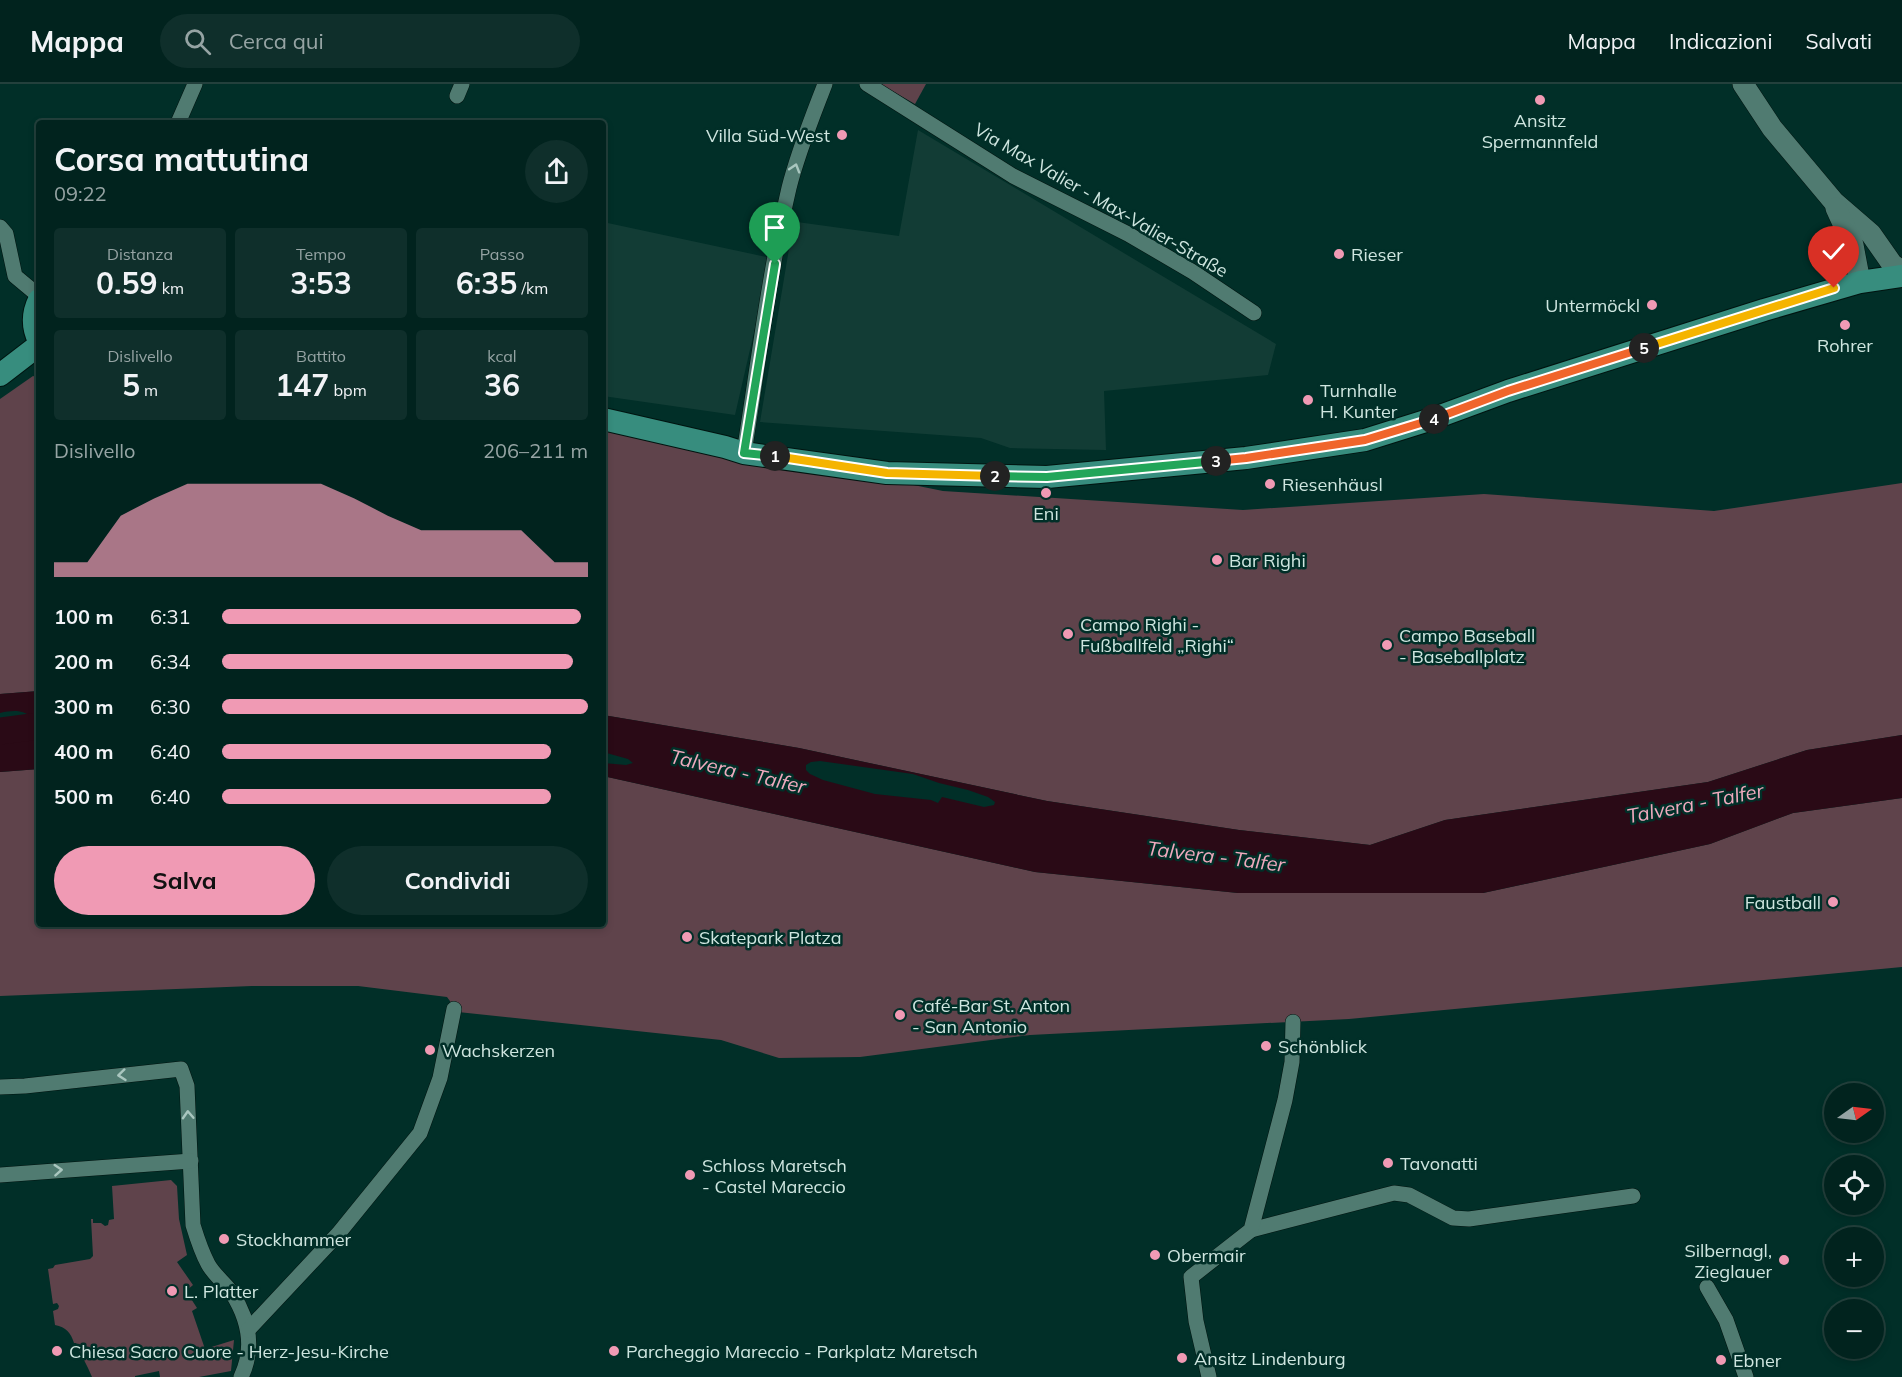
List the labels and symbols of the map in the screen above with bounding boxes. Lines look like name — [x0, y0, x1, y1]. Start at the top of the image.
marker: Ansitz Spermannfeld — [1533, 93, 1547, 107]
place label: Ansitz Spermannfeld — [1482, 109, 1598, 153]
street label: Via Max Valier - Max-Valier-Straße — [970, 118, 1232, 282]
place label: Villa Süd-West — [706, 124, 830, 147]
marker: Villa Süd-West — [835, 128, 849, 142]
one-way arrow — [788, 163, 800, 174]
pin — [749, 202, 800, 264]
pin — [1808, 226, 1859, 288]
place label: Rieser — [1351, 243, 1403, 266]
marker: Rieser — [1332, 247, 1346, 261]
place label: Untermöckl — [1545, 294, 1640, 317]
marker: Untermöckl — [1645, 298, 1659, 312]
marker: Rohrer — [1838, 318, 1852, 332]
pin: 5 — [1629, 333, 1659, 363]
place label: Rohrer — [1817, 334, 1873, 357]
place label: Turnhalle H. Kunter — [1320, 379, 1398, 423]
marker: Turnhalle H. Kunter — [1301, 393, 1315, 407]
pin: 4 — [1419, 404, 1449, 434]
pin: 1 — [760, 441, 790, 471]
pin: 3 — [1201, 446, 1231, 476]
pin: 2 — [980, 461, 1010, 491]
place label: Riesenhäusl — [1282, 473, 1383, 496]
marker: Riesenhäusl — [1263, 477, 1277, 491]
marker: Eni — [1039, 486, 1053, 500]
place label: Eni — [1033, 502, 1059, 525]
place label: Bar Righi — [1229, 549, 1306, 572]
marker: Bar Righi — [1210, 553, 1224, 567]
place label: Campo Righi - Fußballfeld „Righi“ — [1080, 613, 1234, 657]
place label: Campo Baseball - Baseballplatz — [1399, 624, 1535, 668]
marker: Campo Righi - Fußballfeld „Righi“ — [1061, 627, 1075, 641]
marker: Campo Baseball - Baseballplatz — [1380, 638, 1394, 652]
water label: Talvera - Talfer — [668, 743, 809, 799]
water label: Talvera - Talfer — [1625, 777, 1766, 829]
water label: Talvera - Talfer — [1146, 835, 1287, 877]
place label: Faustball — [1745, 891, 1821, 914]
marker: Faustball — [1826, 895, 1840, 909]
place label: Skatepark Platza — [699, 926, 841, 949]
marker: Skatepark Platza — [680, 930, 694, 944]
place label: Café-Bar St. Anton - San Antonio — [912, 994, 1070, 1038]
marker: Café-Bar St. Anton - San Antonio — [893, 1008, 907, 1022]
place label: Schönblick — [1278, 1035, 1368, 1058]
place label: Wachskerzen — [442, 1039, 555, 1062]
marker: Schönblick — [1259, 1039, 1273, 1053]
marker: Wachskerzen — [423, 1043, 437, 1057]
one-way arrow — [118, 1068, 127, 1081]
north arrow — [1824, 1083, 1884, 1143]
one-way arrow — [182, 1110, 195, 1119]
place label: Tavonatti — [1400, 1152, 1478, 1175]
place label: Schloss Maretsch - Castel Mareccio — [702, 1154, 847, 1198]
marker: Tavonatti — [1381, 1156, 1395, 1170]
one-way arrow — [54, 1164, 63, 1177]
marker: Schloss Maretsch - Castel Mareccio — [683, 1168, 697, 1182]
place label: Stockhammer — [236, 1228, 352, 1251]
marker: Stockhammer — [217, 1232, 231, 1246]
place label: Silbernagl, Zieglauer — [1685, 1239, 1772, 1283]
place label: Obermair — [1167, 1244, 1246, 1267]
marker: Obermair — [1148, 1248, 1162, 1262]
marker: Silbernagl, Zieglauer — [1777, 1253, 1791, 1267]
place label: L. Platter — [184, 1280, 259, 1303]
marker: L. Platter — [165, 1284, 179, 1298]
place label: Chiesa Sacro Cuore - Herz-Jesu-Kirche — [69, 1340, 389, 1363]
place label: Parcheggio Mareccio - Parkplatz Maretsch — [626, 1340, 978, 1363]
marker: Chiesa Sacro Cuore - Herz-Jesu-Kirche — [50, 1344, 64, 1358]
marker: Parcheggio Mareccio - Parkplatz Maretsch — [607, 1344, 621, 1358]
place label: Ansitz Lindenburg — [1194, 1347, 1346, 1370]
place label: Ebner — [1733, 1349, 1782, 1372]
marker: Ansitz Lindenburg — [1175, 1351, 1189, 1365]
marker: Ebner — [1714, 1353, 1728, 1367]

